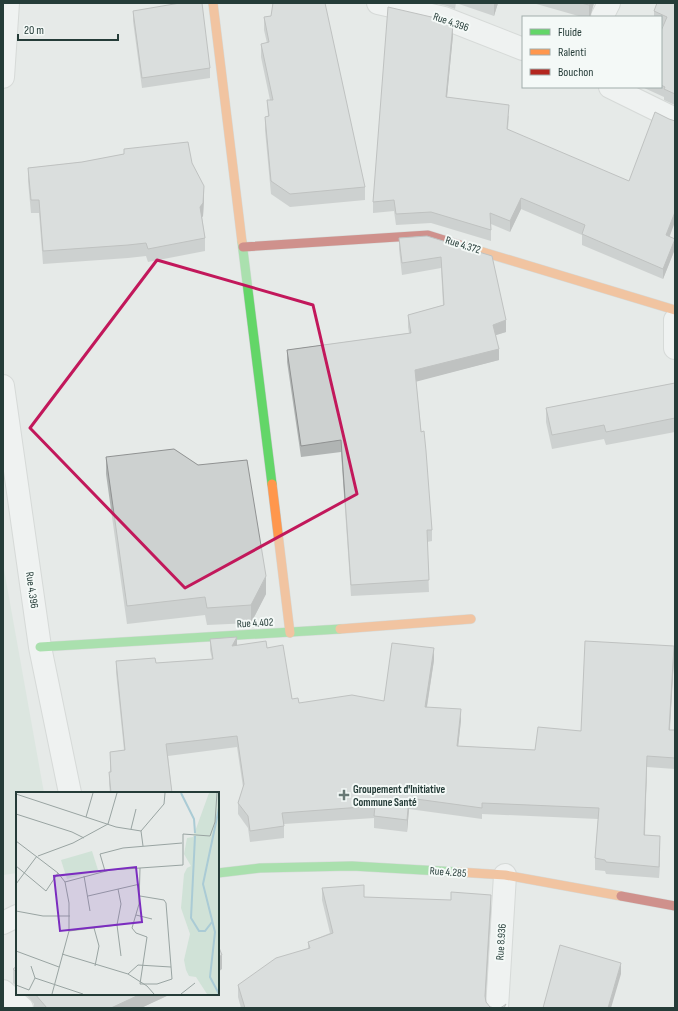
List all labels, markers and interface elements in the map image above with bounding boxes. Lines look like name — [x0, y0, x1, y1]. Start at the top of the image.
street label: Rue 4.396 — [431, 10, 471, 34]
scale bar — [18, 16, 118, 42]
legend — [522, 16, 662, 88]
text: 20 m — [24, 23, 44, 38]
text: Fluide — [558, 25, 582, 40]
text: Ralenti — [558, 45, 586, 60]
text: Bouchon — [558, 65, 593, 80]
street label: Rue 4.372 — [444, 234, 483, 257]
street label: Rue 4.396 — [23, 571, 41, 609]
street label: Rue 4.402 — [236, 616, 274, 630]
place label: Groupement d'Initiative Commune Santé — [353, 783, 445, 809]
marker: Groupement d'Initiative Commune Santé — [338, 789, 350, 801]
inset map — [16, 792, 219, 995]
street label: Rue 4.285 — [429, 864, 467, 880]
street label: Rue 8.936 — [493, 923, 509, 961]

